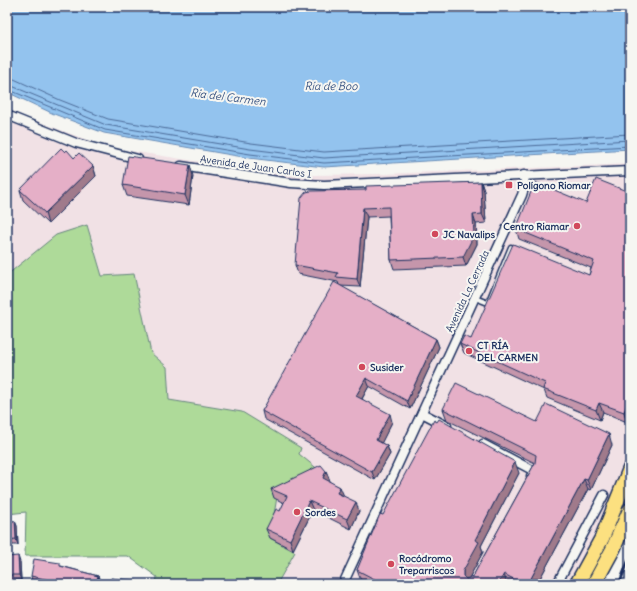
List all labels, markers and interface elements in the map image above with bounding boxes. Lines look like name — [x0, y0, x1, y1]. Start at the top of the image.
water label: Ría de Boo — [305, 79, 358, 93]
water label: Ría del Carmen — [190, 85, 267, 109]
street label: Avenida de Juan Carlos I — [199, 152, 312, 181]
place label: Polígono Riomar — [517, 179, 592, 192]
marker: Polígono Riomar — [504, 180, 514, 190]
place label: Centro Riamar — [503, 220, 570, 233]
marker: Centro Riamar — [572, 221, 582, 231]
place label: JC Navalips — [443, 228, 495, 241]
marker: JC Navalips — [430, 229, 440, 239]
street label: Avenida La Cerrada — [443, 248, 492, 334]
place label: CT RÍA DEL CARMEN — [477, 339, 538, 364]
marker: CT RÍA DEL CARMEN — [464, 346, 474, 356]
place label: Susider — [370, 361, 404, 374]
marker: Susider — [357, 362, 367, 372]
place label: Sordes — [305, 506, 336, 519]
marker: Sordes — [292, 507, 302, 517]
place label: Rocódromo Treparriscos — [399, 552, 455, 577]
marker: Rocódromo Treparriscos — [386, 559, 396, 569]

